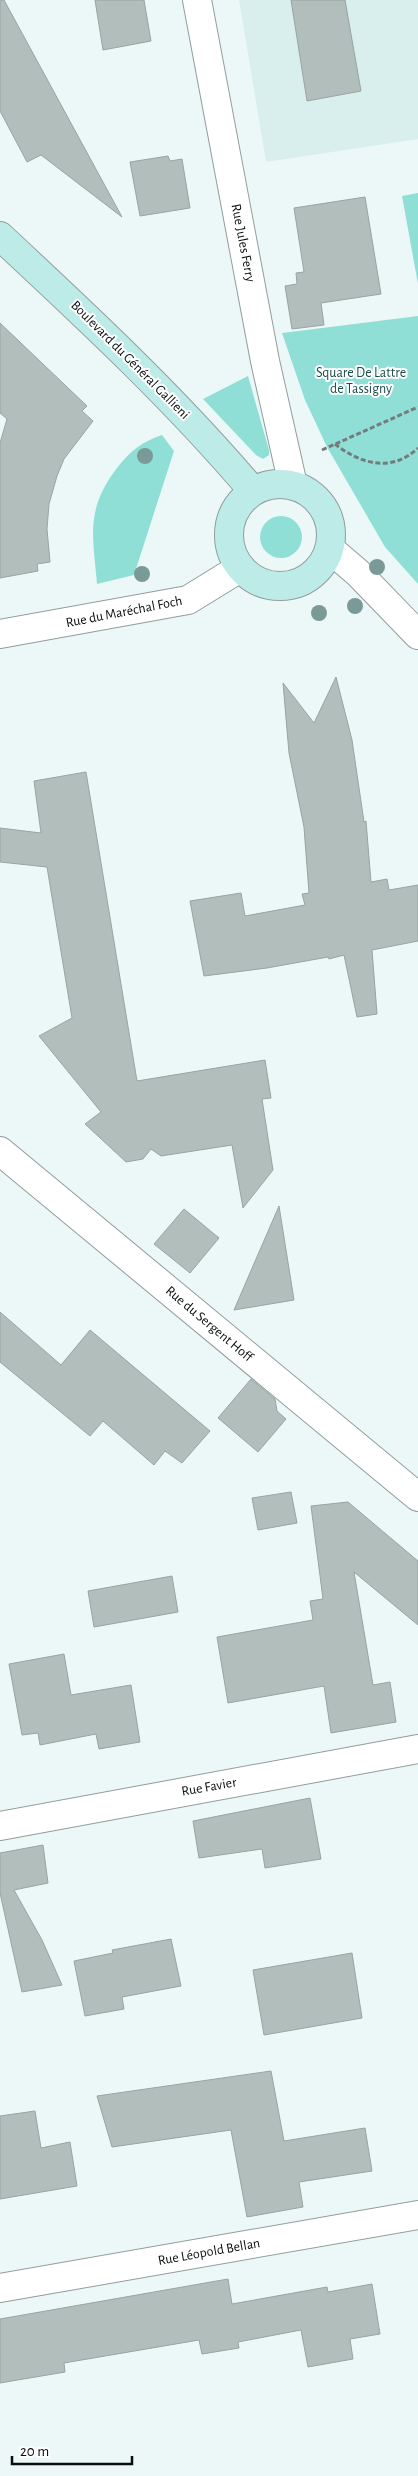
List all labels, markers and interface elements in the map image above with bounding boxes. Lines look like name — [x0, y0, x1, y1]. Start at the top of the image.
street label: Rue Jules Ferry — [229, 203, 257, 283]
street label: Boulevard du Général Gallieni — [68, 298, 192, 422]
park label: Square De Lattre de Tassigny — [316, 366, 406, 396]
street label: Rue du Maréchal Foch — [65, 594, 183, 630]
street label: Rue du Sergent Hoff — [163, 1284, 256, 1365]
street label: Rue Favier — [180, 1775, 238, 1799]
street label: Rue Léopold Bellan — [157, 2236, 261, 2268]
scale bar — [12, 2434, 132, 2466]
text: 20 m — [20, 2444, 49, 2459]

